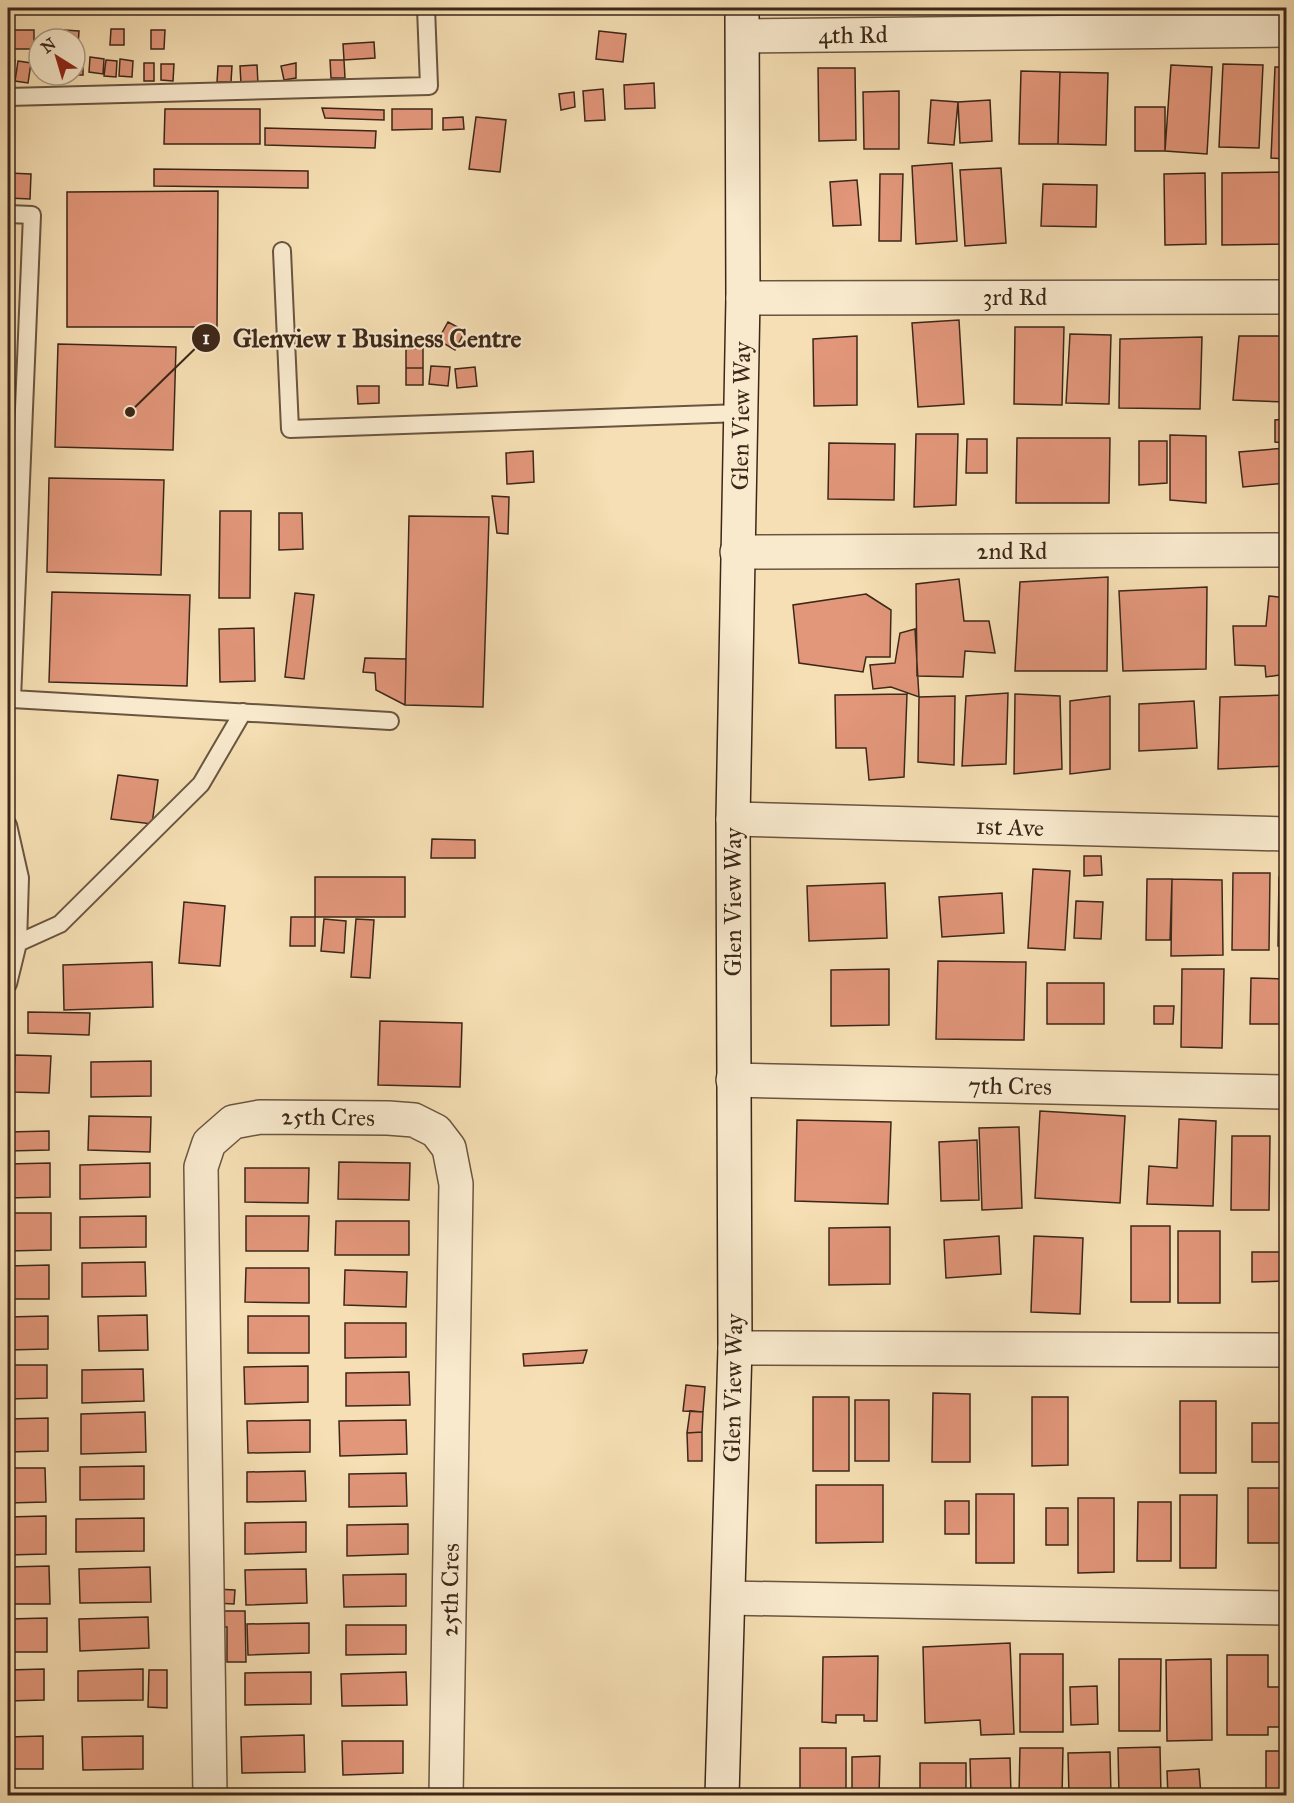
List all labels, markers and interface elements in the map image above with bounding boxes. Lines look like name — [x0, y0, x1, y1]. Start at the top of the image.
street label: 4th Rd — [818, 19, 888, 51]
north arrow — [27, 27, 87, 87]
text: N — [37, 33, 60, 57]
street label: 3rd Rd — [983, 282, 1047, 312]
callout: Glenview 1 Business Centre — [191, 316, 534, 360]
text: Glenview 1 Business Centre — [233, 322, 521, 354]
text: 1 — [202, 327, 210, 349]
street label: Glen View Way — [725, 341, 757, 491]
street label: 2nd Rd — [977, 536, 1047, 566]
street label: 1st Ave — [975, 811, 1045, 843]
street label: Glen View Way — [718, 827, 748, 976]
street label: 7th Cres — [968, 1070, 1052, 1102]
street label: 25th Cres — [281, 1101, 375, 1133]
street label: Glen View Way — [717, 1313, 749, 1463]
street label: 25th Cres — [434, 1543, 466, 1637]

